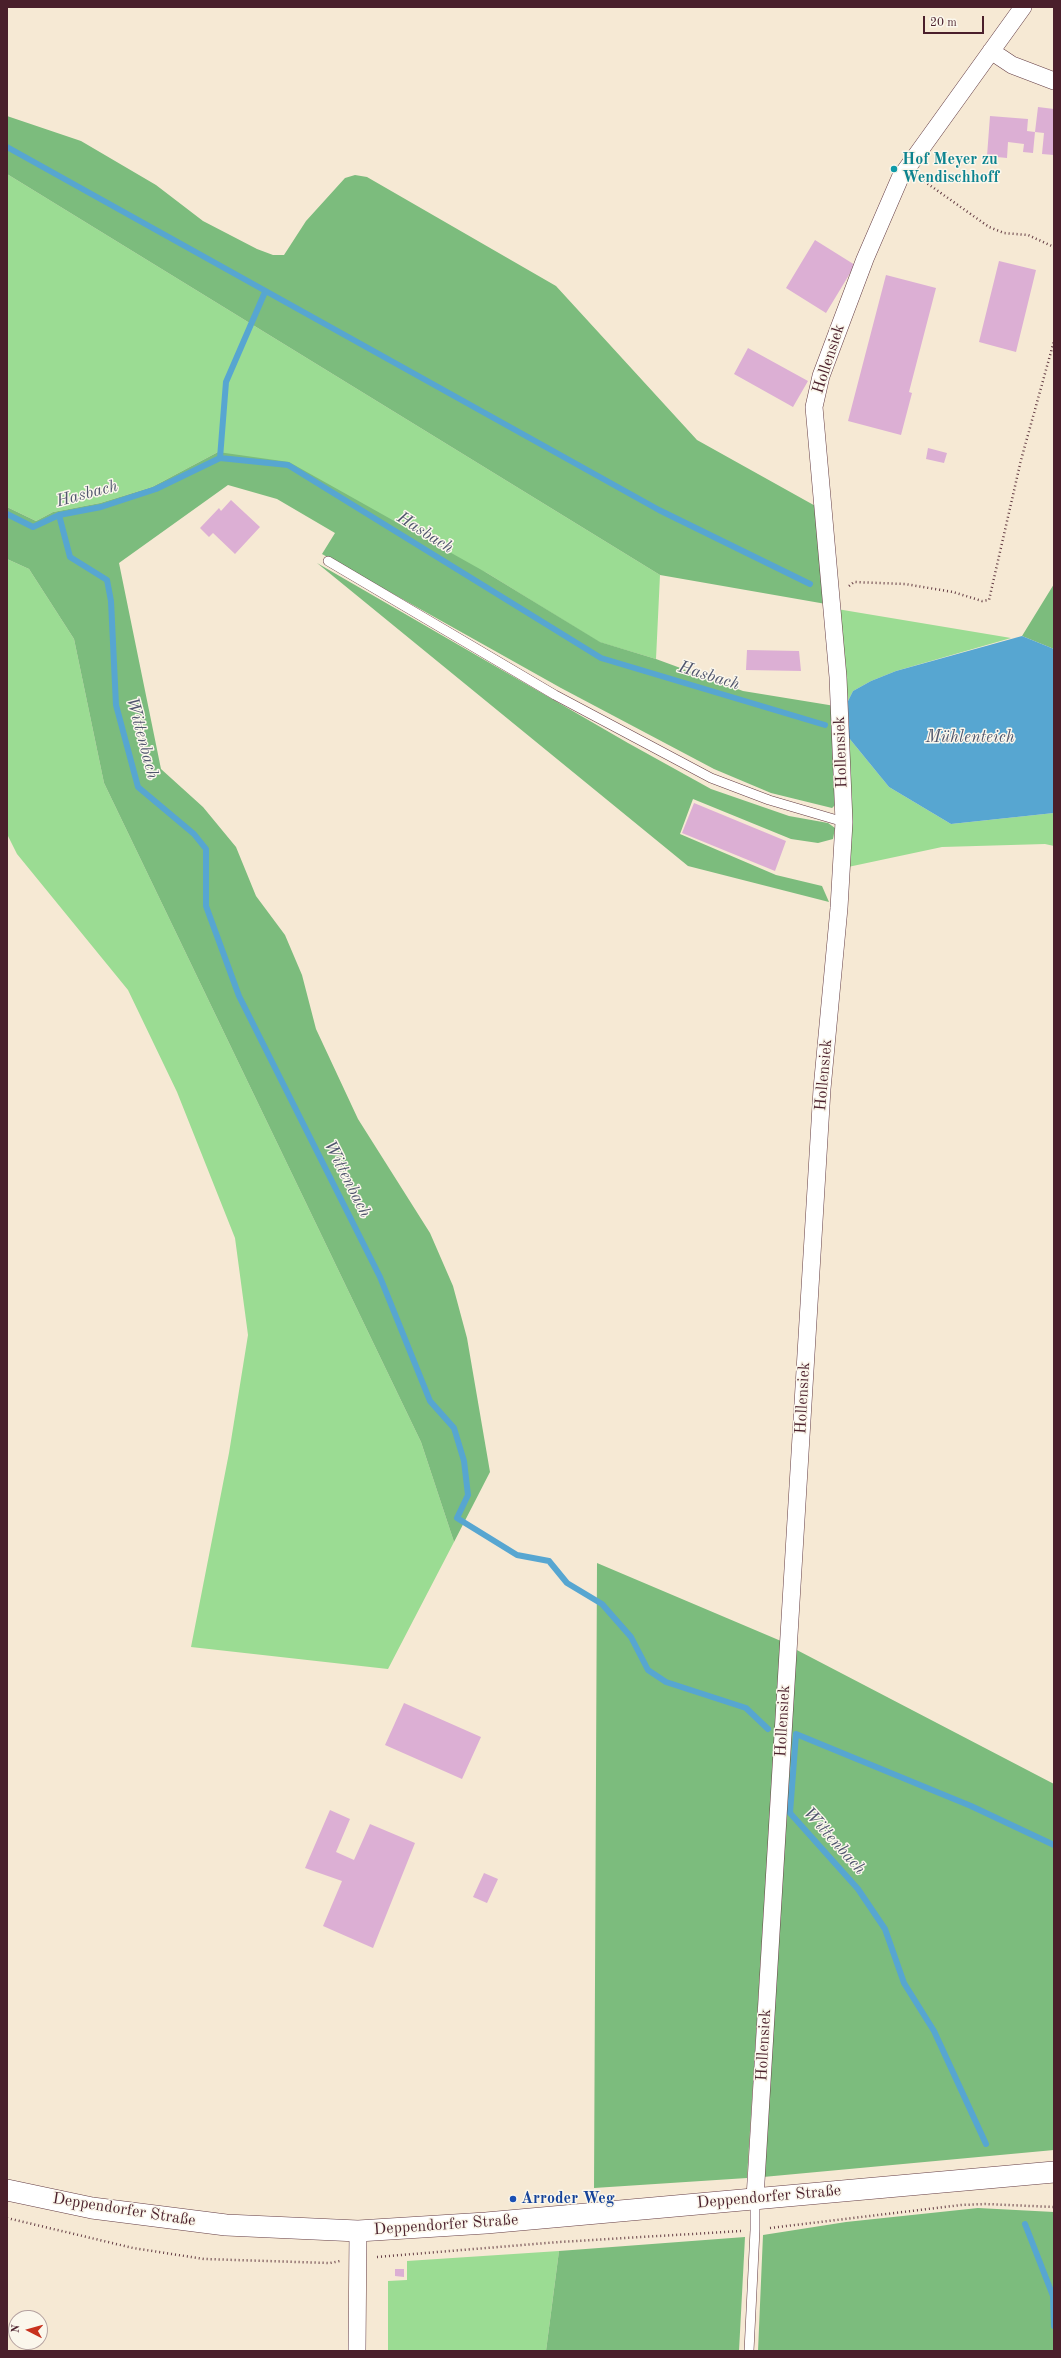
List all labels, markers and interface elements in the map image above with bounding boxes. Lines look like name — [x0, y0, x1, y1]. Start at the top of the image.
scale bar — [925, 8, 986, 34]
text: 20 m — [930, 17, 957, 29]
place label: Hof Meyer zu Wendischhoff — [902, 150, 999, 188]
marker: Hof Meyer zu Wendischhoff — [889, 164, 899, 174]
street label: Hollensiek — [809, 322, 849, 396]
water label: Hasbach — [54, 476, 120, 512]
water label: Hasbach — [393, 508, 457, 558]
water label: Hasbach — [676, 657, 742, 695]
water label: Wittenbach — [121, 695, 163, 781]
street label: Hollensiek — [830, 716, 852, 788]
water label: Mühlenteich — [925, 728, 1015, 748]
street label: Hollensiek — [811, 1038, 837, 1112]
water label: Wittenbach — [319, 1137, 375, 1221]
street label: Hollensiek — [792, 1361, 814, 1435]
street label: Hollensiek — [772, 1684, 794, 1758]
water label: Wittenbach — [798, 1803, 870, 1879]
street label: Hollensiek — [753, 2008, 775, 2082]
street label: Deppendorfer Straße — [696, 2181, 842, 2213]
street label: Deppendorfer Straße — [51, 2189, 197, 2231]
place label: Arroder Weg — [521, 2189, 615, 2209]
marker: Arroder Weg — [508, 2194, 518, 2204]
street label: Deppendorfer Straße — [373, 2210, 519, 2240]
north arrow — [8, 2310, 48, 2350]
text: N — [11, 2324, 22, 2334]

